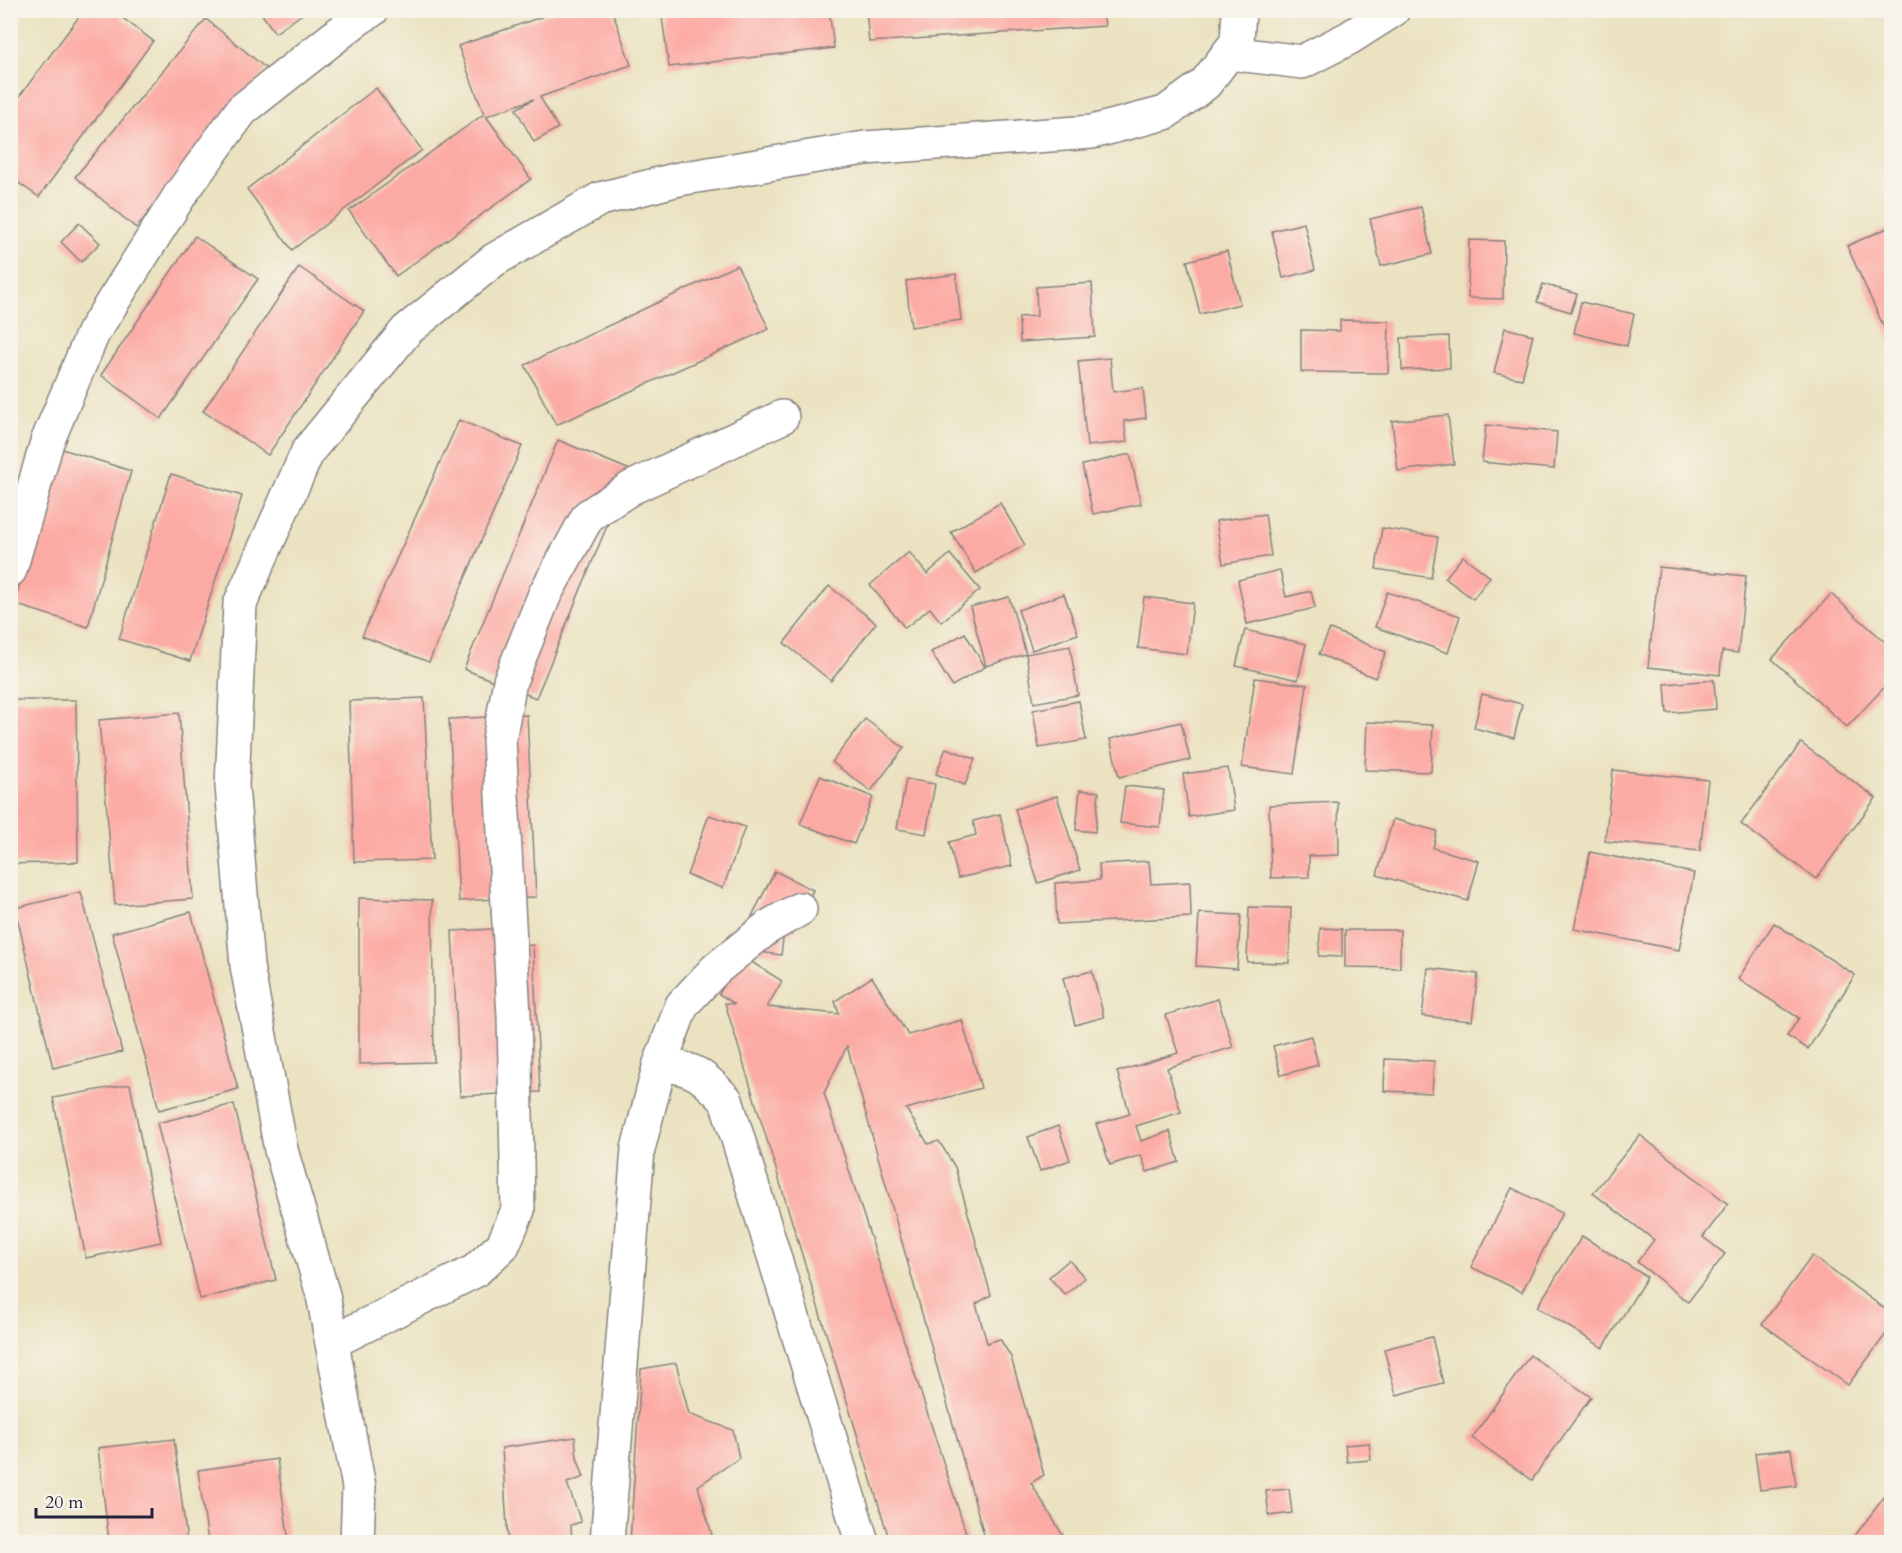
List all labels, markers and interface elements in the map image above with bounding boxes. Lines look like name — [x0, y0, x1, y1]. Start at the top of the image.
scale bar — [36, 1481, 152, 1519]
text: 20 m — [45, 1490, 84, 1515]

